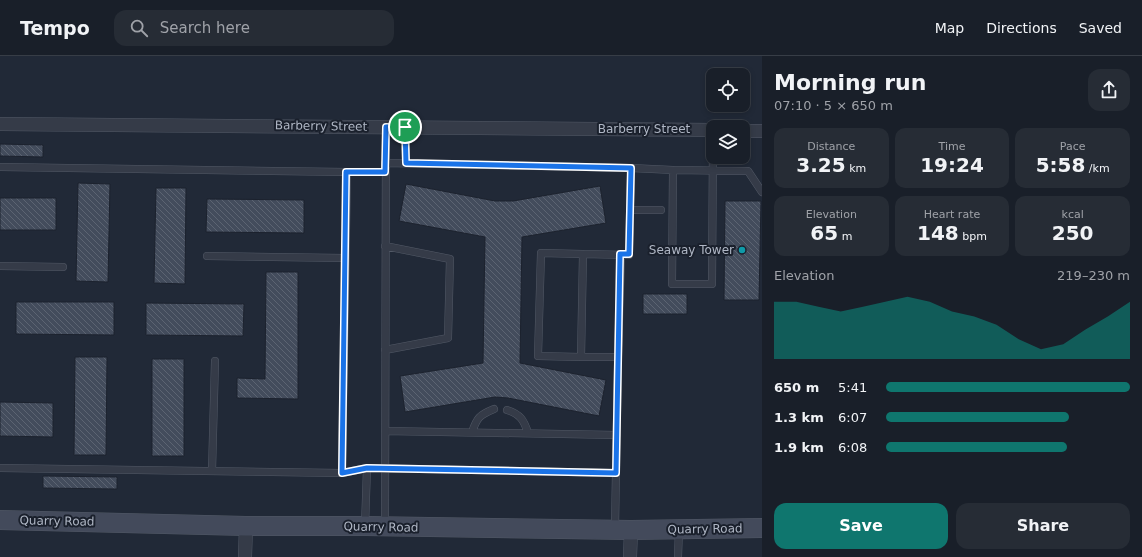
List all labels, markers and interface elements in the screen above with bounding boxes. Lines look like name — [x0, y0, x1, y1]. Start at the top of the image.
search box — [114, 10, 394, 46]
text: Tempo — [20, 17, 90, 39]
icon: search — [128, 17, 150, 39]
text: Search here — [160, 19, 250, 37]
text: Map — [935, 20, 964, 36]
text: Directions — [986, 20, 1057, 36]
text: Saved — [1079, 20, 1122, 36]
map controls — [706, 68, 750, 164]
button: locate — [706, 68, 750, 112]
button: share — [1088, 69, 1130, 111]
text: Morning run — [774, 70, 926, 95]
text: 07:10 · 5 × 650 m — [774, 98, 893, 113]
pin — [388, 110, 422, 144]
icon: arrive — [394, 116, 416, 138]
street label: Barberry Street — [275, 118, 368, 134]
button: layers — [706, 120, 750, 164]
street label: Barberry Street — [598, 122, 691, 136]
text: Distance — [807, 140, 855, 153]
text: Time — [939, 140, 965, 153]
text: Pace — [1060, 140, 1086, 153]
text: 3.25 — [796, 153, 846, 177]
text: 19:24 — [920, 153, 984, 177]
text: 5:58 — [1036, 153, 1085, 177]
text: km — [846, 162, 866, 175]
text: /km — [1085, 162, 1110, 175]
text: Elevation — [806, 208, 857, 221]
text: Heart rate — [924, 208, 980, 221]
text: kcal — [1062, 208, 1084, 221]
text: 65 — [810, 221, 838, 245]
text: 148 — [917, 221, 959, 245]
text: 250 — [1052, 221, 1094, 245]
text: m — [838, 230, 852, 243]
text: bpm — [959, 230, 987, 243]
place label: Seaway Tower — [649, 243, 734, 257]
marker: Seaway Tower — [737, 245, 747, 255]
text: Elevation — [774, 268, 834, 283]
text: 219–230 m — [1057, 268, 1130, 283]
text: 650 m — [774, 380, 819, 395]
text: 5:41 — [838, 380, 867, 395]
text: 1.3 km — [774, 410, 824, 425]
text: 6:07 — [838, 410, 867, 425]
text: 1.9 km — [774, 440, 824, 455]
text: 6:08 — [838, 440, 867, 455]
button: Save — [774, 503, 948, 549]
button: Share — [956, 503, 1130, 549]
street label: Quarry Road — [19, 513, 95, 529]
street label: Quarry Road — [343, 519, 419, 535]
street label: Quarry Road — [667, 521, 743, 537]

